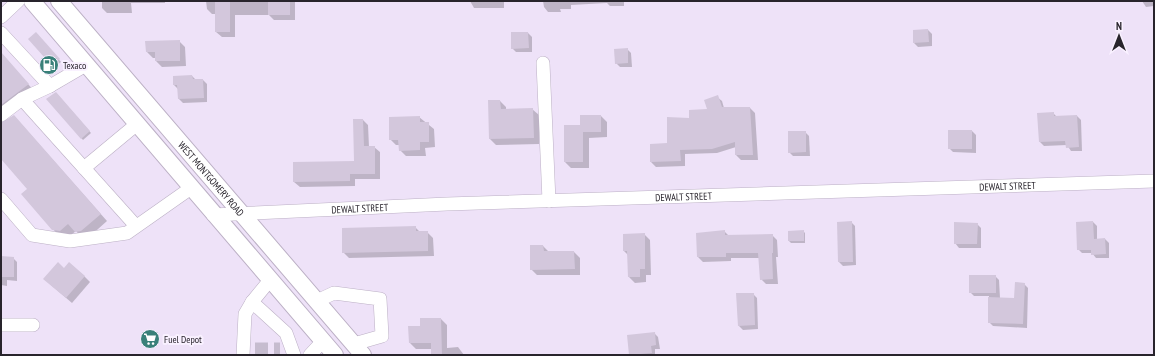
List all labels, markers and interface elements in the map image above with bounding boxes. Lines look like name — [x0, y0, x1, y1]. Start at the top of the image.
north arrow — [1099, 16, 1139, 56]
text: N — [1116, 19, 1122, 33]
fuel station icon: Texaco — [38, 54, 60, 76]
place label: Texaco — [63, 59, 86, 72]
street label: WEST MONTGOMERY ROAD — [176, 138, 247, 219]
street label: DEWALT STREET — [979, 178, 1037, 193]
street label: DEWALT STREET — [655, 189, 713, 204]
street label: DEWALT STREET — [331, 200, 389, 216]
supermarket icon: Fuel Depot — [139, 328, 161, 350]
place label: Fuel Depot — [164, 333, 202, 346]

